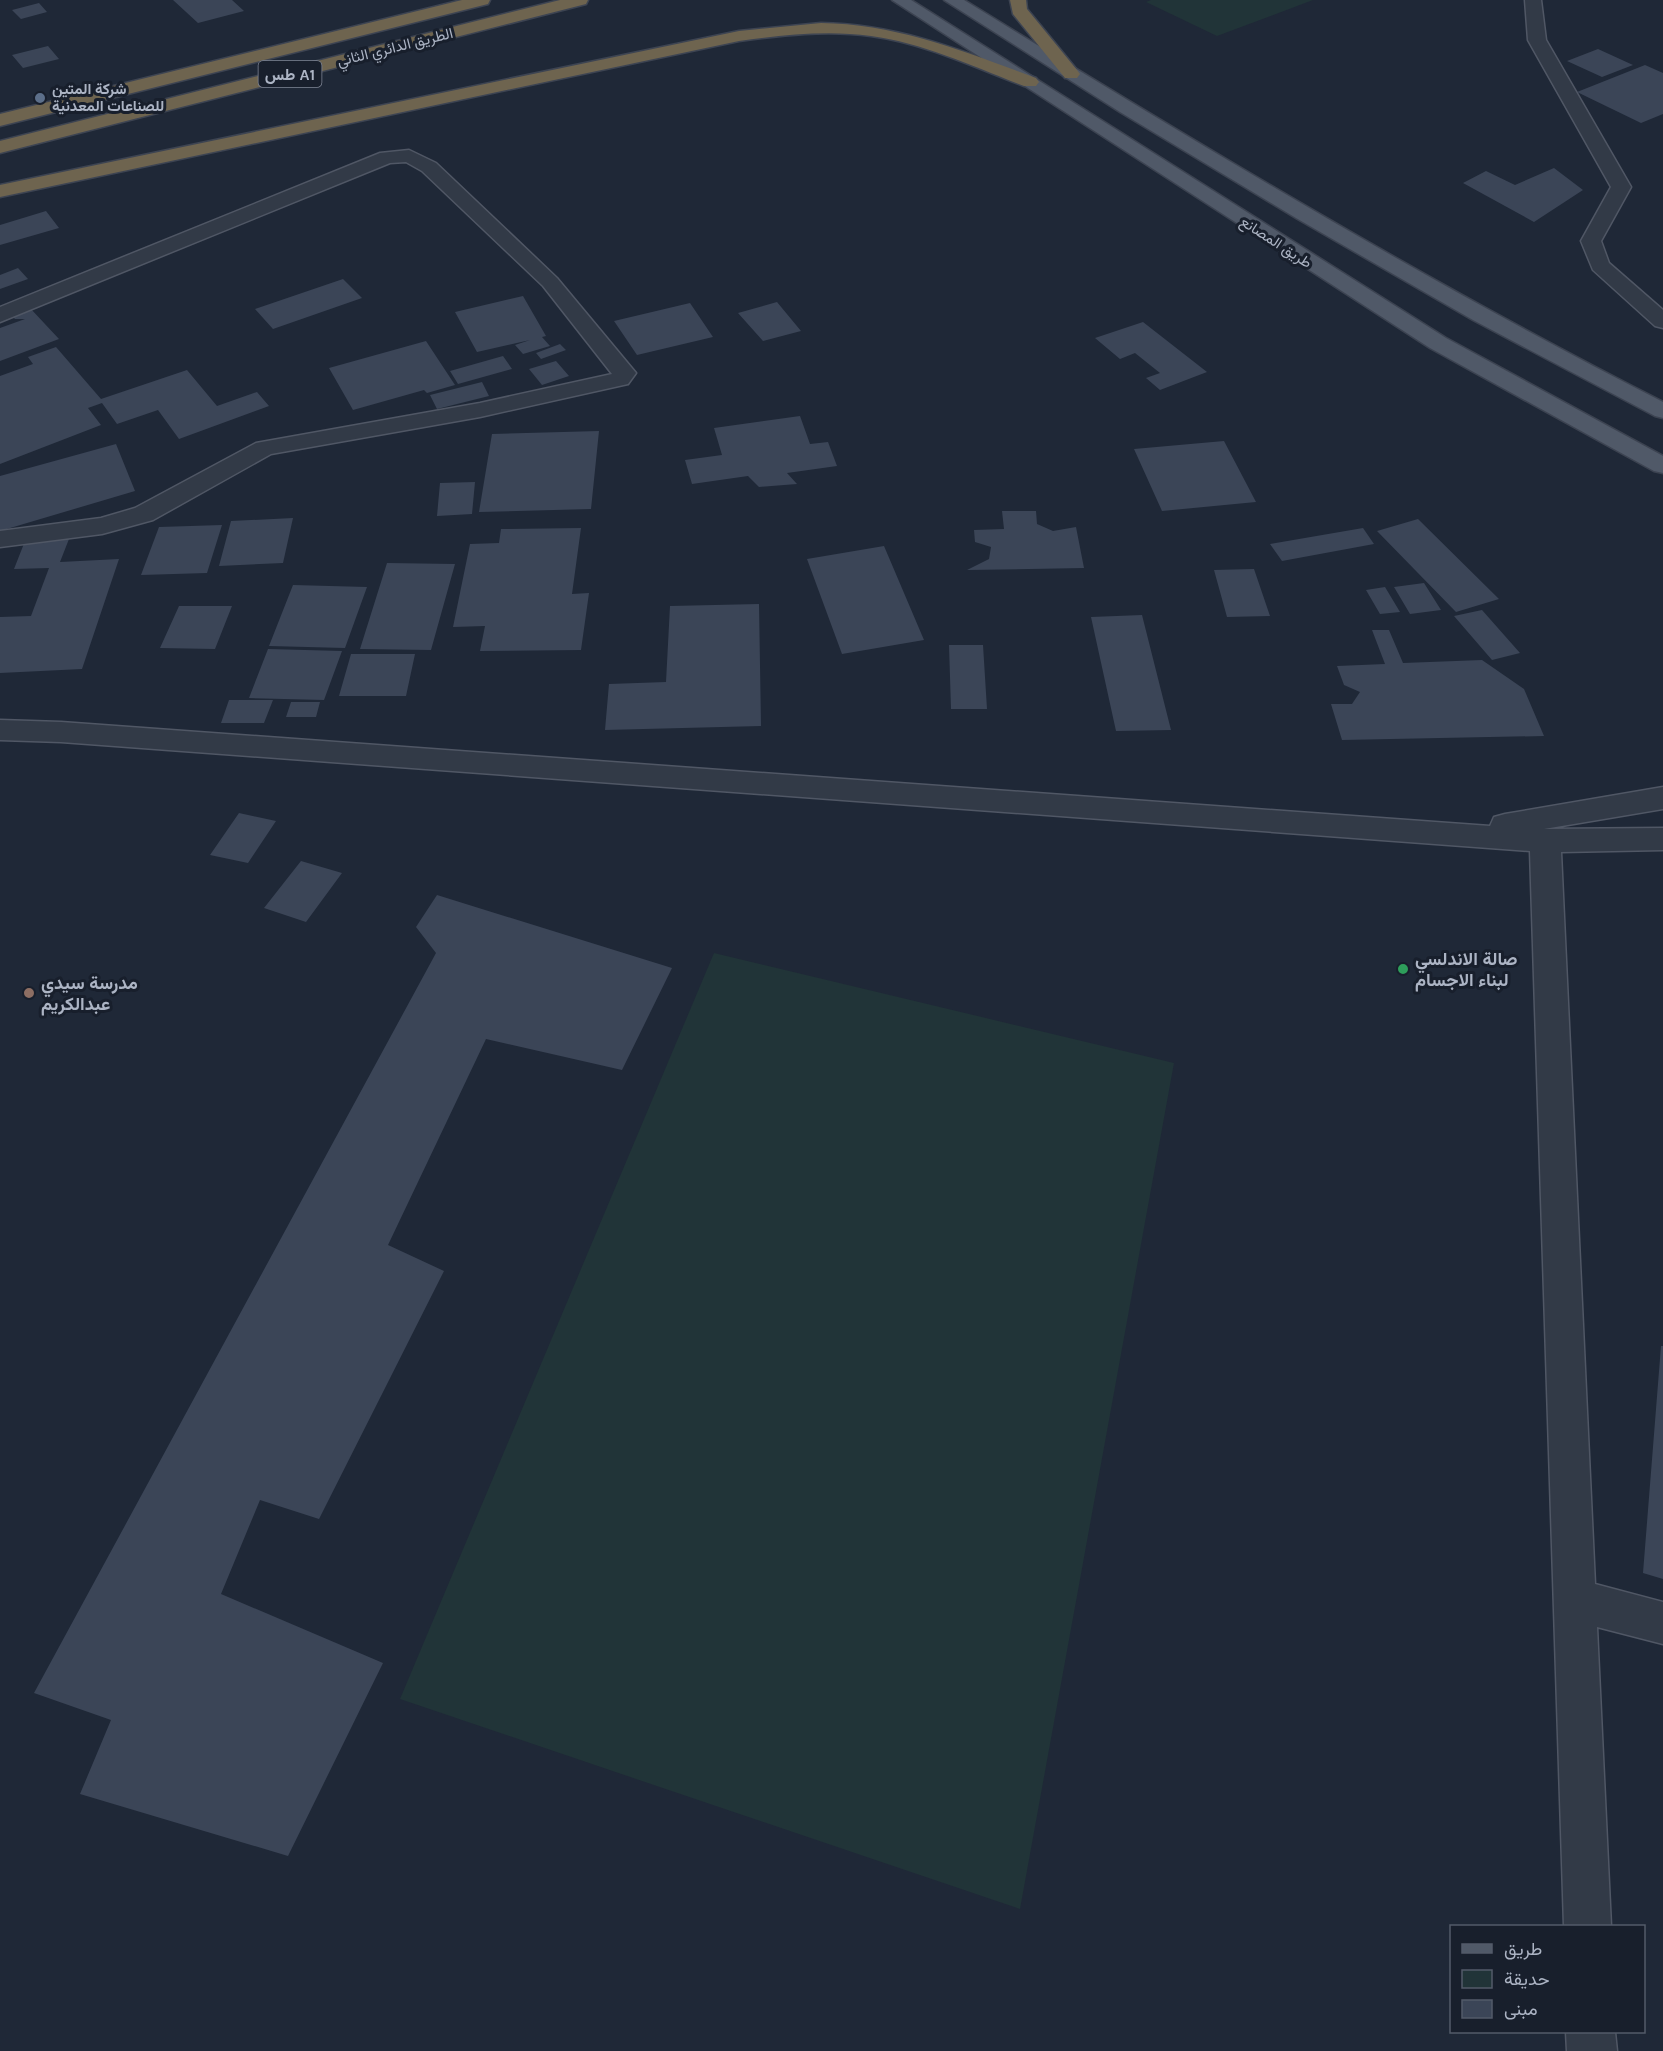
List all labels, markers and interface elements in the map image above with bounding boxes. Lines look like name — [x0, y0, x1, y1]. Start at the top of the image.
street label: الطريق الدائري الثاني — [335, 24, 456, 74]
road number: طس A1 — [258, 61, 322, 87]
place label: شركة المتين للصناعات المعدنية — [52, 80, 164, 115]
marker: شركة المتين للصناعات المعدنية — [33, 91, 47, 105]
street label: طريق المصانع — [1236, 212, 1315, 274]
place label: صالة الاندلسي لبناء الاجسام — [1415, 948, 1518, 992]
marker: صالة الاندلسي لبناء الاجسام — [1396, 962, 1410, 976]
place label: مدرسة سيدي عبدالكريم — [41, 972, 138, 1016]
marker: مدرسة سيدي عبدالكريم — [22, 986, 36, 1000]
legend — [1450, 1925, 1645, 2033]
text: طريق — [1504, 1938, 1542, 1960]
text: حديقة — [1504, 1968, 1550, 1990]
text: مبنى — [1504, 1998, 1538, 2020]

